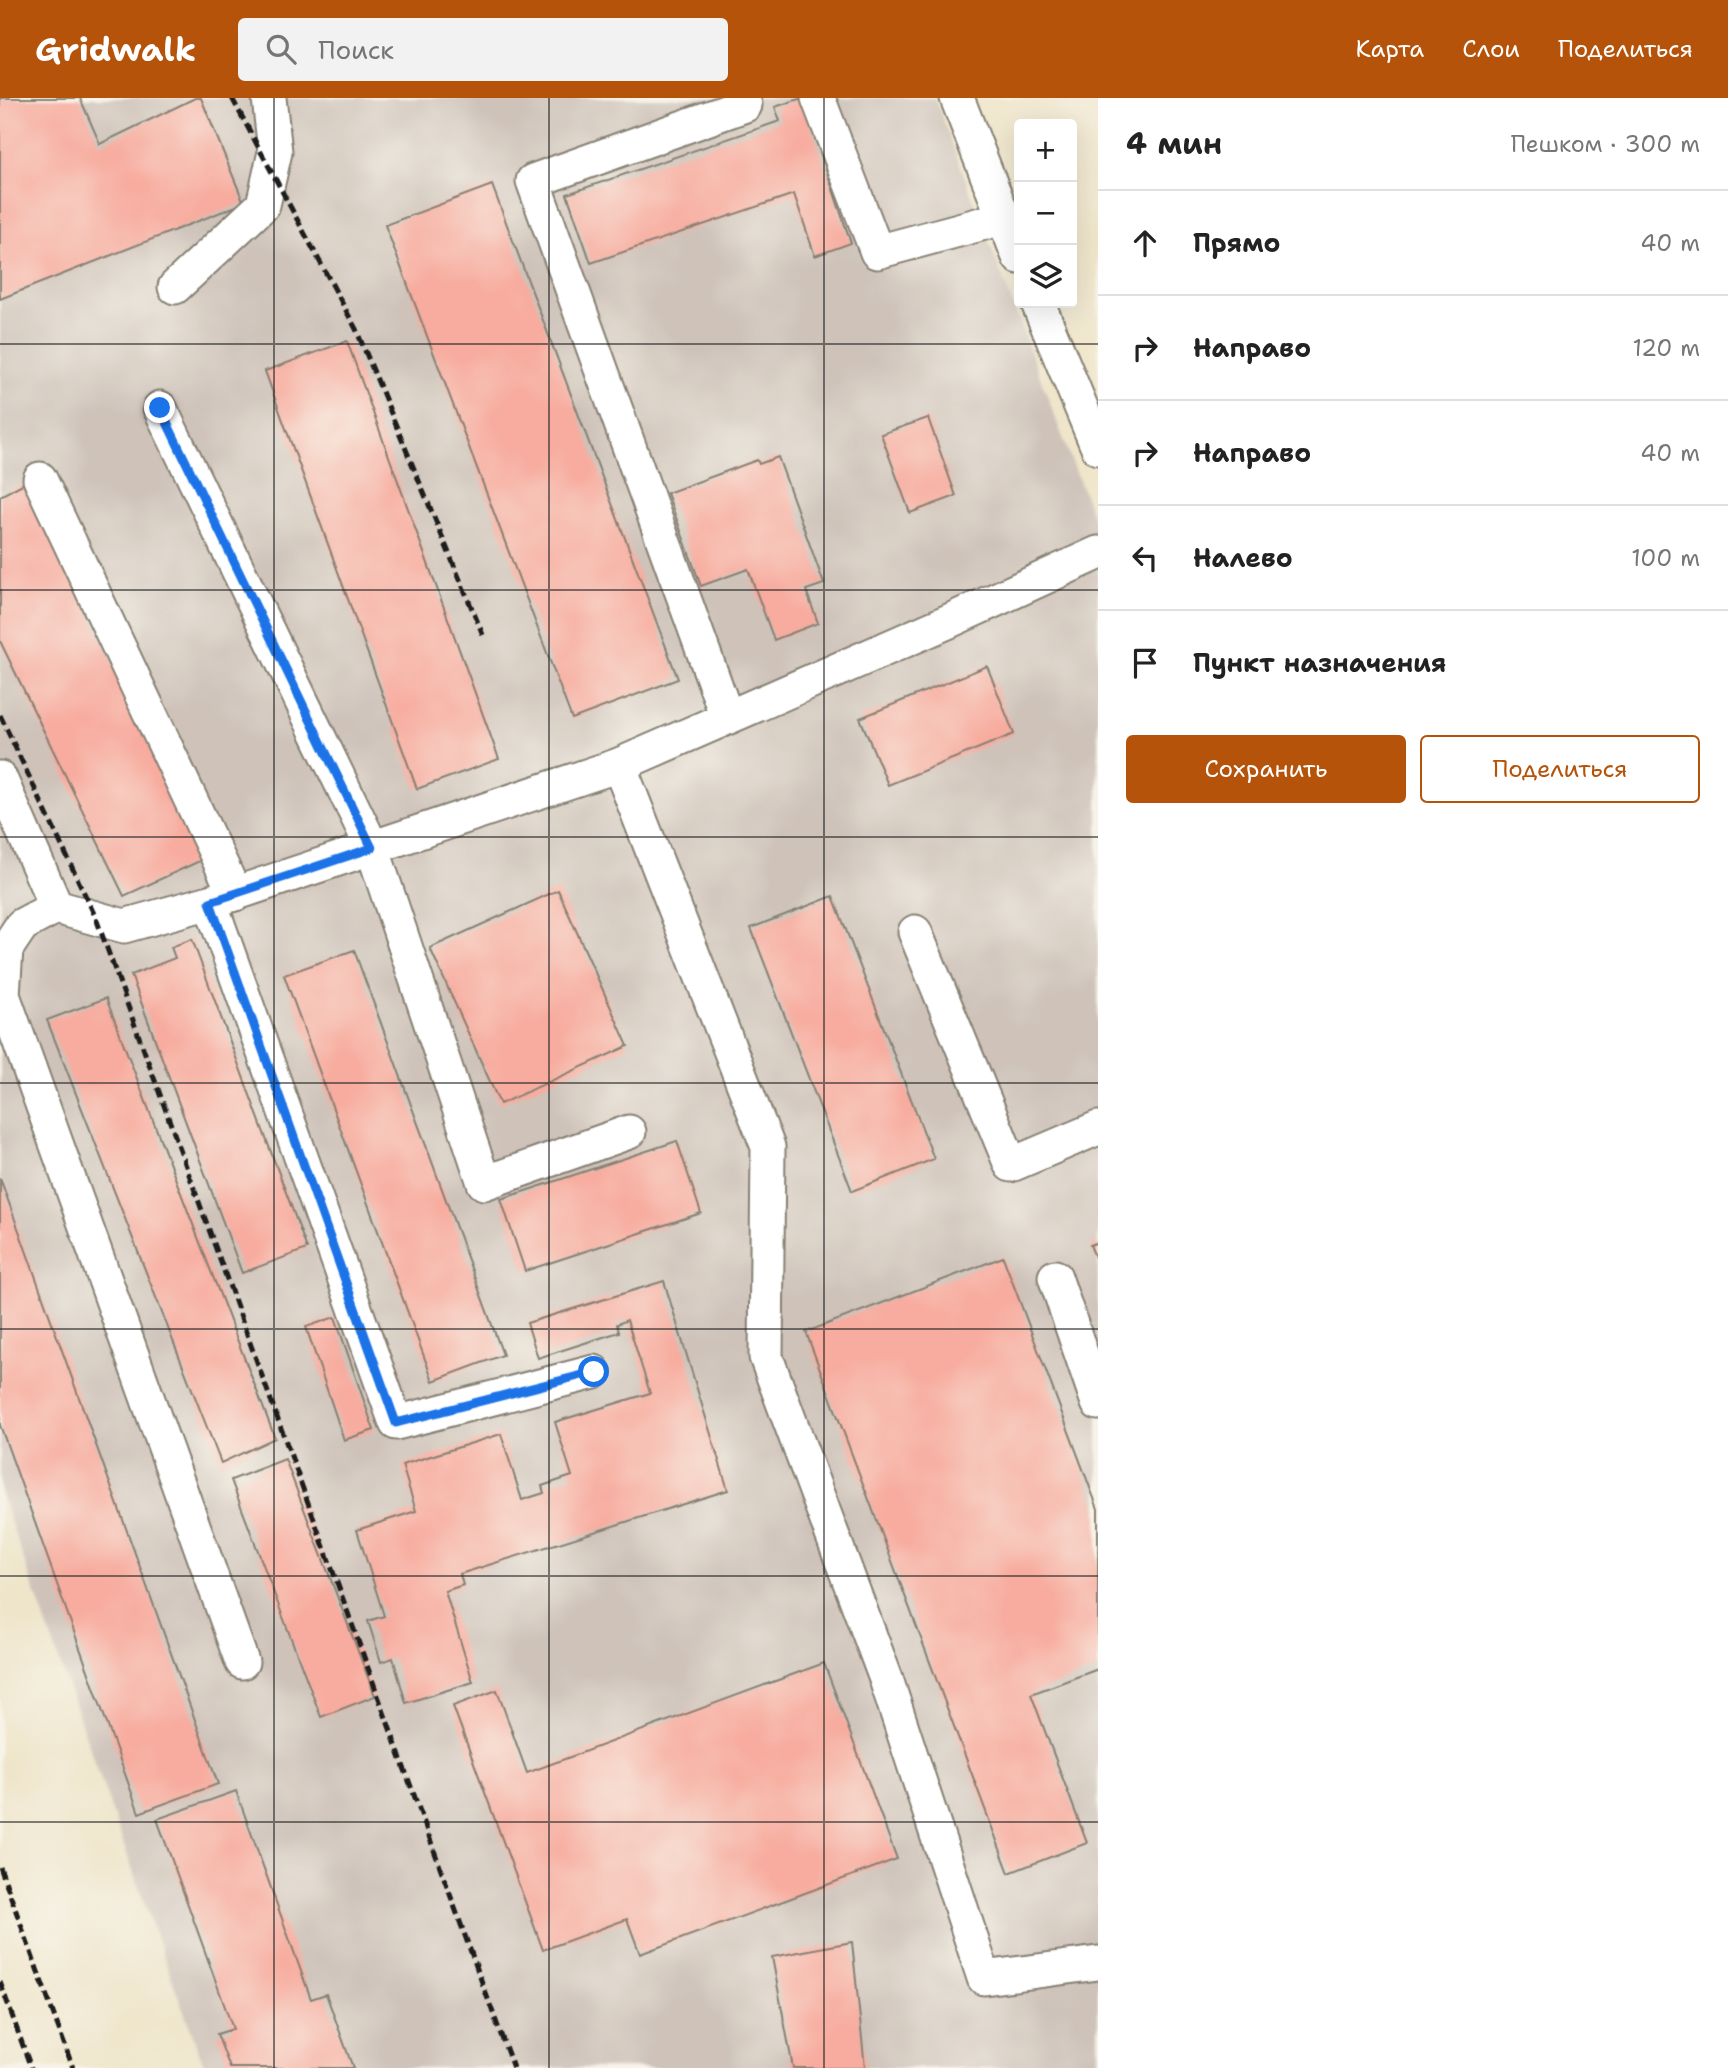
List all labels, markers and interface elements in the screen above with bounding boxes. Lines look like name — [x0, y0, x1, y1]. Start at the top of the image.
search box — [238, 18, 728, 81]
text: Gridwalk — [35, 27, 196, 72]
icon: search — [262, 30, 300, 68]
text: Поиск — [318, 32, 394, 67]
text: Карта — [1356, 33, 1424, 65]
text: Слои — [1462, 33, 1520, 65]
text: Поделиться — [1558, 33, 1693, 65]
map controls — [1014, 119, 1077, 308]
button: + — [1014, 119, 1077, 182]
text: 4 мин — [1126, 123, 1222, 164]
text: Пешком · 300 m — [1511, 129, 1700, 159]
button: − — [1014, 182, 1077, 245]
icon: ahead — [1126, 224, 1164, 262]
text: Прямо — [1193, 225, 1281, 260]
text: 40 m — [1640, 228, 1700, 258]
button: layers — [1014, 245, 1077, 308]
icon: right — [1126, 329, 1164, 367]
text: Направо — [1193, 330, 1311, 365]
text: 120 m — [1632, 333, 1700, 363]
route end — [144, 392, 175, 423]
icon: right — [1126, 434, 1164, 472]
text: Направо — [1193, 435, 1311, 470]
text: 40 m — [1640, 438, 1700, 468]
icon: left — [1126, 539, 1164, 577]
text: Налево — [1193, 540, 1293, 575]
text: 100 m — [1631, 543, 1700, 573]
icon: arrive — [1126, 644, 1164, 682]
text: Пункт назначения — [1193, 645, 1446, 680]
button: Сохранить — [1126, 735, 1406, 803]
button: Поделиться — [1420, 735, 1700, 803]
route start — [578, 1356, 609, 1387]

